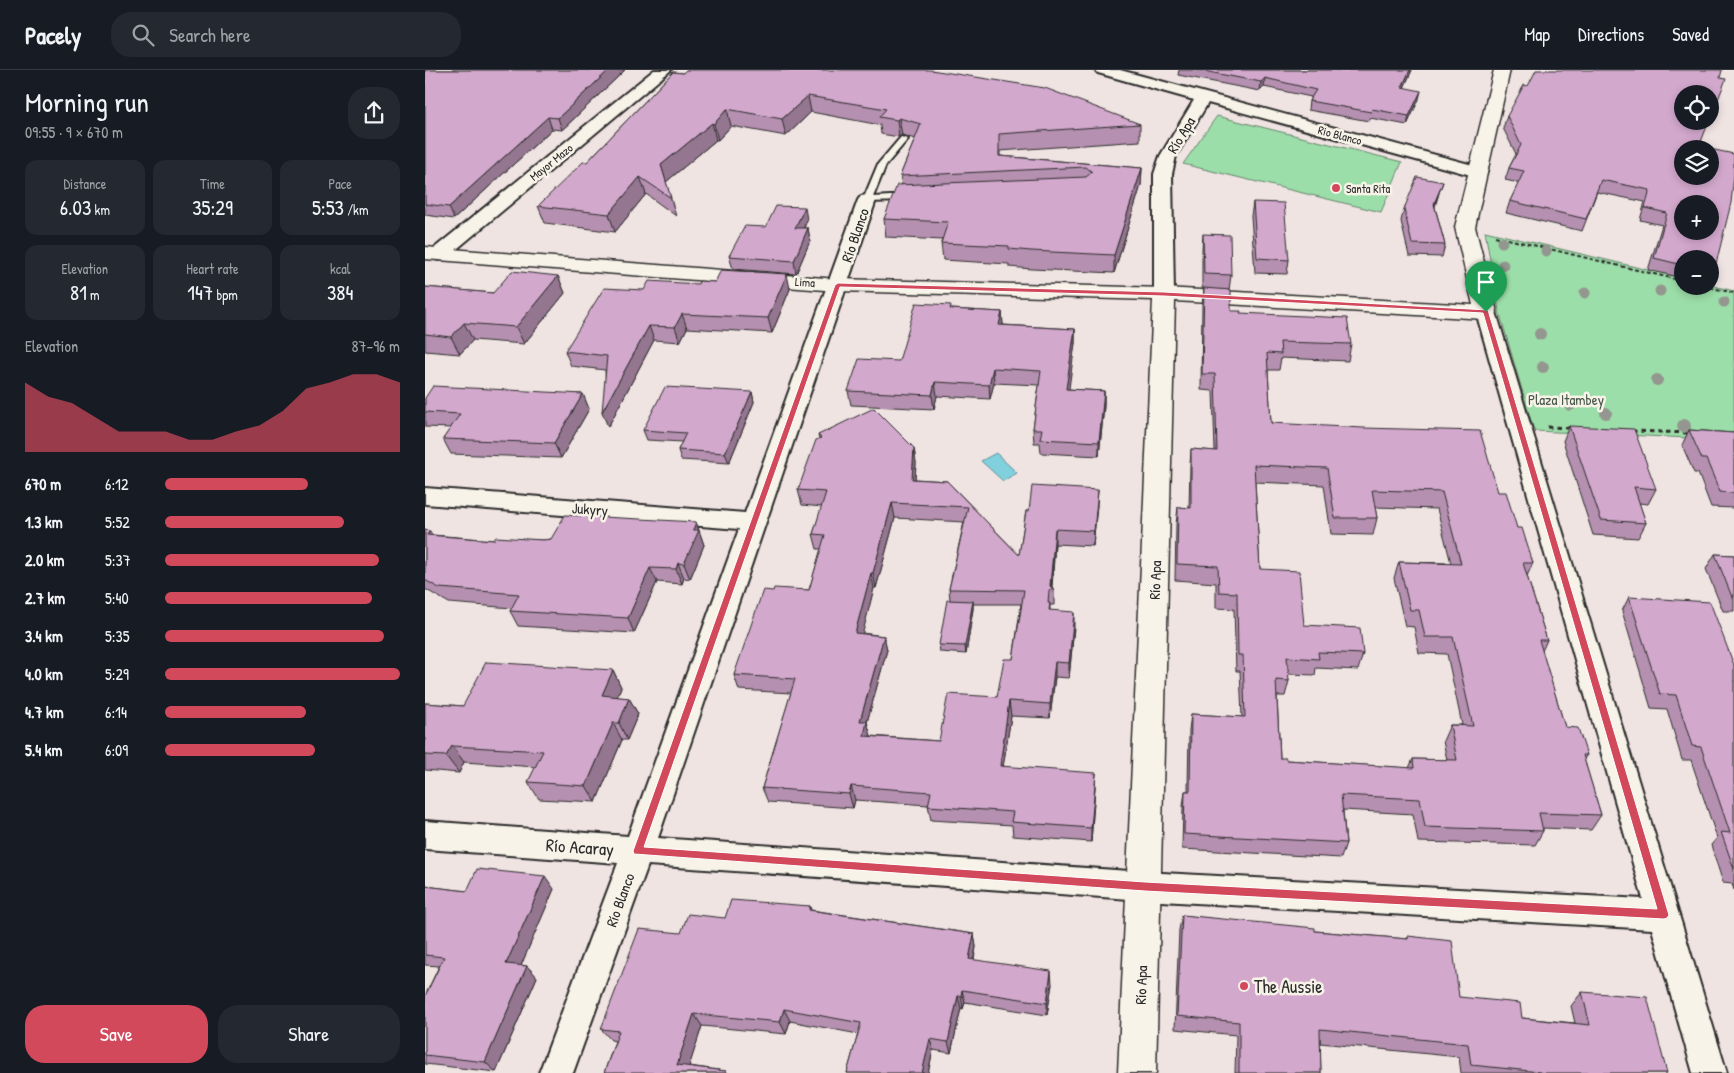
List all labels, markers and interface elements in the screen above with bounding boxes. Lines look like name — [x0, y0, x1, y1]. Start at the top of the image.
search box — [111, 12, 461, 57]
text: Pacely — [25, 19, 81, 51]
icon: search — [129, 21, 157, 49]
text: Search here — [169, 22, 251, 48]
text: Map — [1525, 22, 1550, 47]
text: Directions — [1578, 22, 1644, 47]
text: Saved — [1672, 22, 1709, 47]
text: Morning run — [25, 83, 149, 121]
map controls — [1674, 85, 1719, 295]
button: locate — [1674, 85, 1719, 130]
button: share — [348, 87, 400, 139]
street label: Río Apa — [1162, 113, 1200, 157]
text: 09:55 · 9 × 670 m — [25, 121, 123, 143]
street label: Rio Blanco — [1316, 121, 1364, 149]
street label: Mayor Mazo — [526, 139, 576, 185]
button: layers — [1674, 140, 1719, 185]
text: Distance — [63, 174, 106, 193]
text: Time — [200, 174, 225, 193]
text: Pace — [329, 174, 352, 193]
place label: Santa Rita — [1346, 180, 1390, 197]
marker: Santa Rita — [1330, 182, 1342, 194]
text: 6.03 — [60, 193, 91, 222]
text: 35:29 — [192, 193, 233, 222]
text: 5:53 — [312, 193, 344, 222]
button: + — [1674, 195, 1719, 240]
text: km — [91, 200, 110, 219]
text: /km — [344, 200, 368, 219]
street label: Río Blanco — [836, 205, 874, 265]
button: − — [1674, 250, 1719, 295]
text: Elevation — [62, 259, 108, 278]
text: Heart rate — [186, 259, 239, 278]
text: kcal — [330, 259, 350, 278]
pin — [1465, 261, 1507, 312]
icon: arrive — [1472, 268, 1500, 296]
street label: Lima — [794, 273, 816, 291]
text: 81 — [70, 278, 87, 307]
text: 147 — [187, 278, 213, 307]
text: 384 — [327, 278, 353, 307]
text: m — [87, 285, 100, 304]
text: bpm — [213, 285, 238, 304]
text: Elevation — [25, 335, 78, 357]
text: 87–96 m — [352, 335, 400, 357]
park label: Plaza Itambey — [1528, 389, 1604, 410]
text: 670 m — [25, 473, 61, 495]
text: 6:12 — [105, 473, 128, 495]
street label: Jukyry — [571, 497, 609, 521]
text: 1.3 km — [25, 511, 63, 533]
text: 5:52 — [105, 511, 130, 533]
text: 2.0 km — [25, 549, 64, 571]
text: 5:37 — [105, 549, 131, 571]
street label: Río Apa — [1144, 560, 1166, 600]
text: 2.7 km — [25, 587, 65, 609]
text: 5:40 — [105, 587, 129, 609]
text: 3.4 km — [25, 625, 63, 647]
text: 5:35 — [105, 625, 129, 647]
text: 4.0 km — [25, 663, 63, 685]
text: 5:29 — [105, 663, 129, 685]
text: 4.7 km — [25, 701, 64, 723]
text: 6:14 — [105, 701, 127, 723]
text: 5.4 km — [25, 739, 62, 761]
text: 6:09 — [105, 739, 128, 761]
street label: Río Acaray — [545, 832, 615, 862]
street label: Río Blanco — [601, 870, 639, 930]
street label: Río Apa — [1130, 965, 1152, 1005]
place label: The Aussie — [1254, 974, 1322, 999]
marker: The Aussie — [1238, 980, 1250, 992]
button: Save — [25, 1005, 208, 1063]
button: Share — [218, 1005, 400, 1063]

